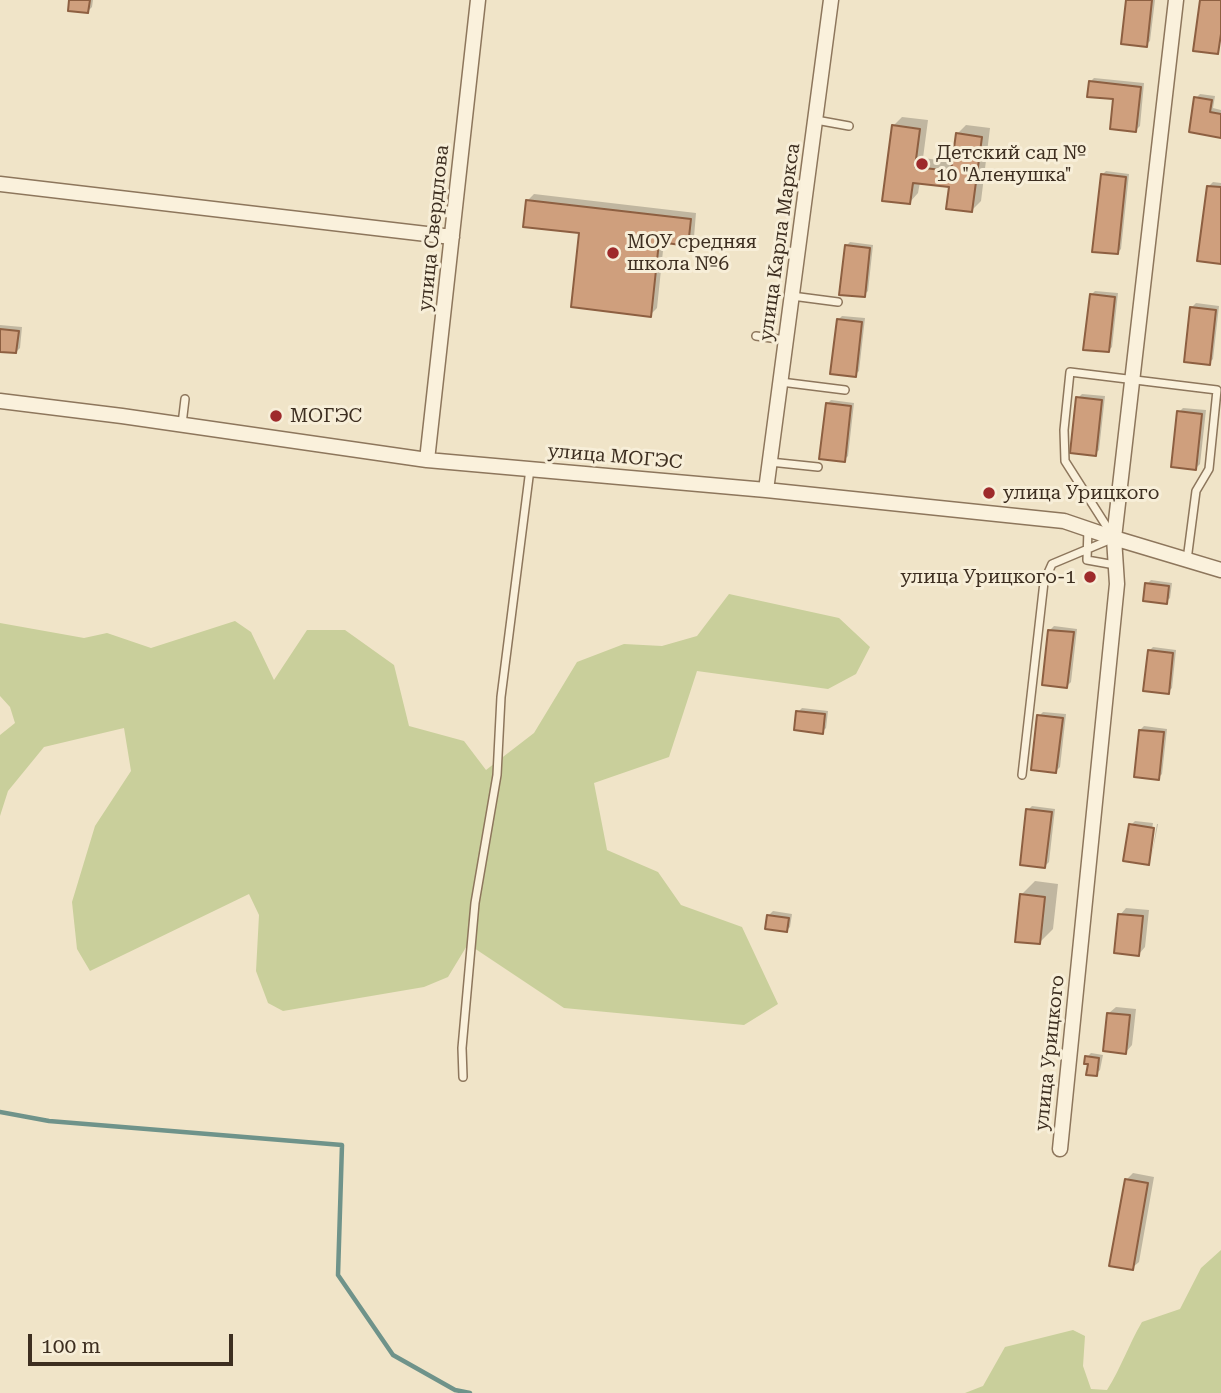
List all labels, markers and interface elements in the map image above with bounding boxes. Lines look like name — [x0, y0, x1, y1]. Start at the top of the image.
street label: улица Карла Маркса — [755, 142, 805, 342]
place label: Детский сад № 10 "Аленушка" — [936, 142, 1087, 186]
street label: улица Свердлова — [414, 144, 454, 312]
marker: Детский сад № 10 "Аленушка" — [914, 156, 930, 172]
place label: МОУ средняя школа №6 — [627, 231, 757, 275]
marker: МОУ средняя школа №6 — [605, 245, 621, 261]
place label: МОГЭС — [290, 405, 362, 427]
marker: МОГЭС — [268, 408, 284, 424]
street label: улица МОГЭС — [547, 440, 683, 474]
place label: улица Урицкого — [1003, 482, 1160, 504]
marker: улица Урицкого — [981, 485, 997, 501]
place label: улица Урицкого-1 — [900, 566, 1076, 588]
marker: улица Урицкого-1 — [1082, 569, 1098, 585]
street label: улица Урицкого — [1030, 974, 1070, 1132]
scale bar — [32, 1320, 236, 1364]
text: 100 m — [41, 1334, 101, 1358]

